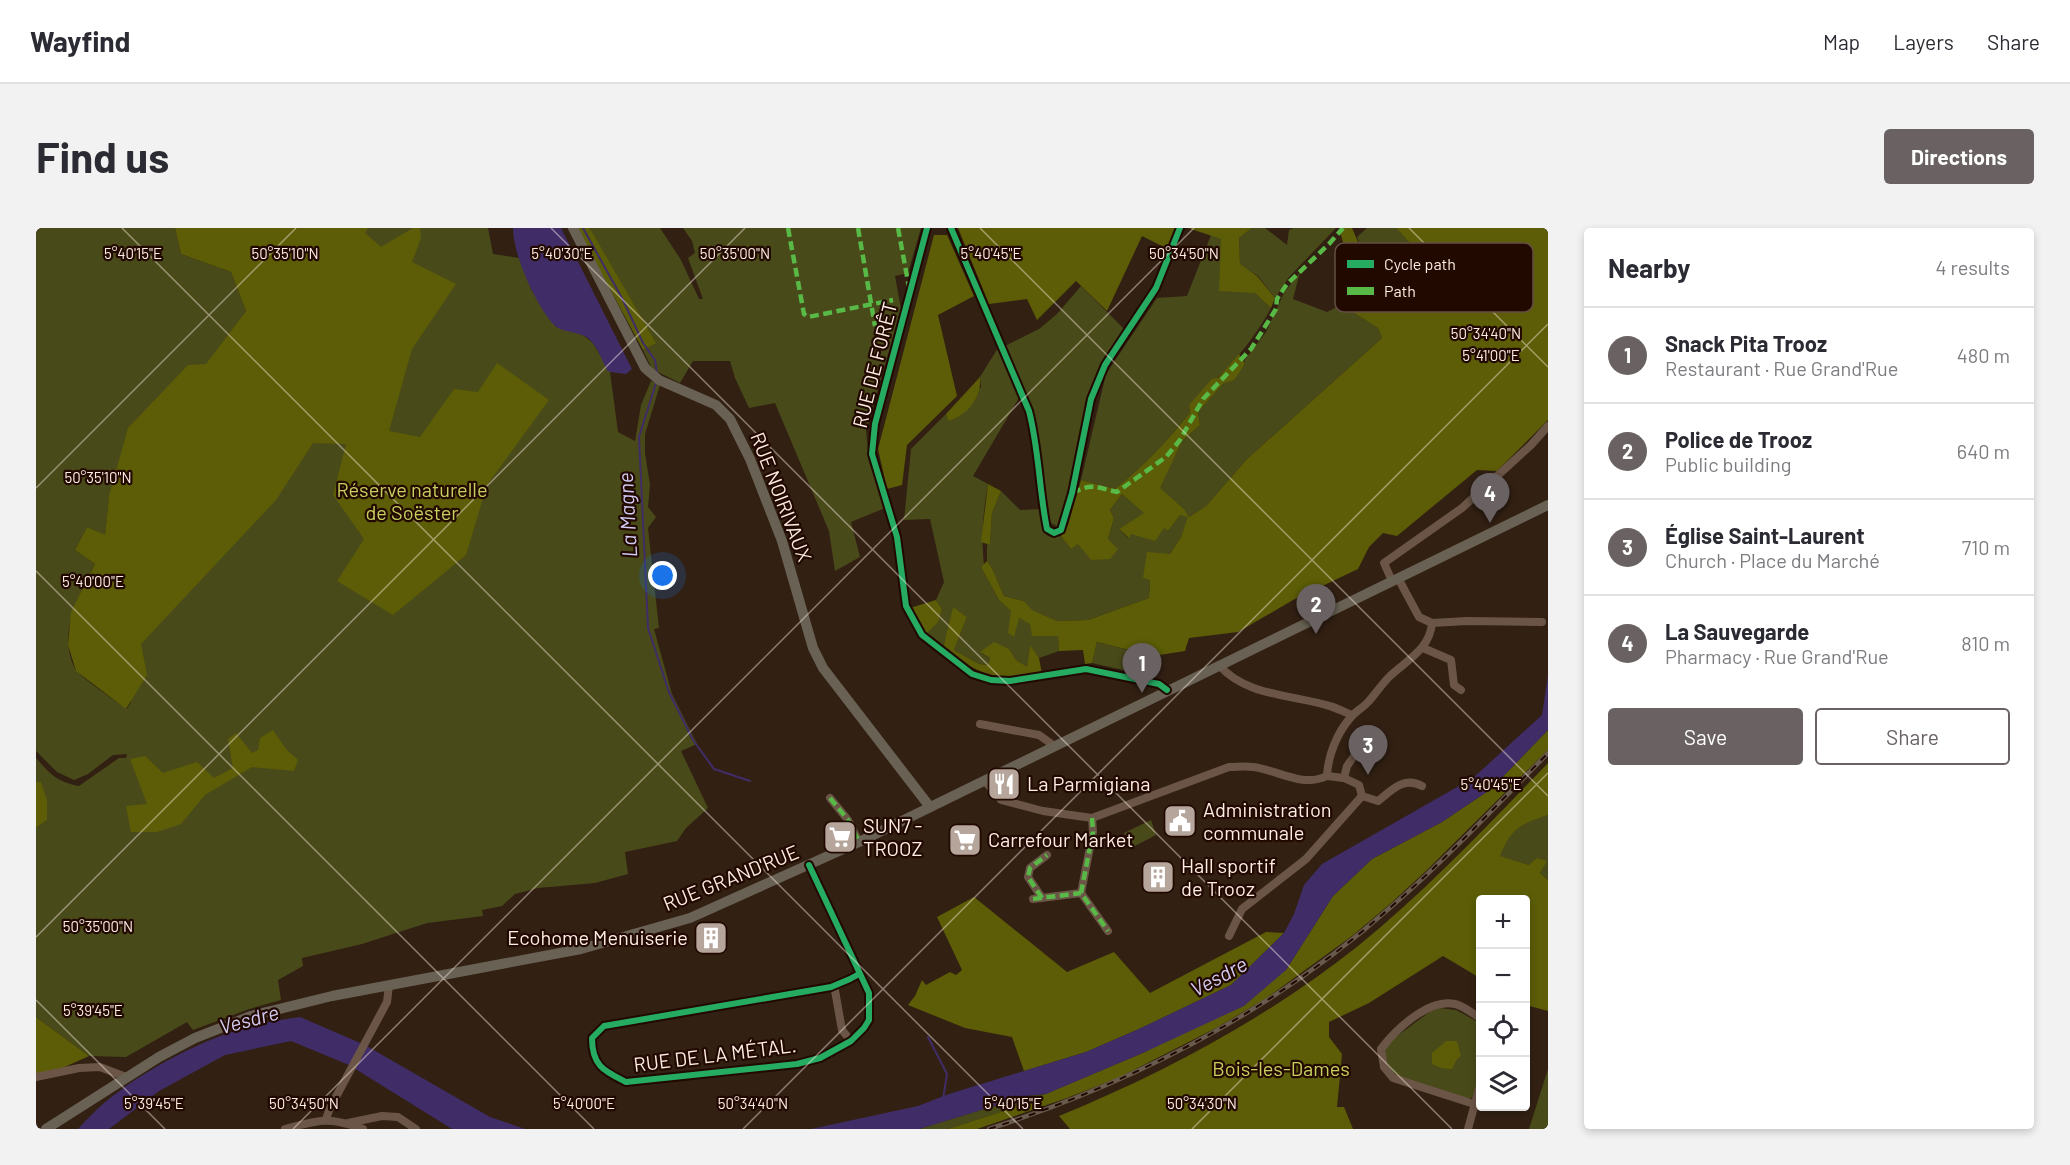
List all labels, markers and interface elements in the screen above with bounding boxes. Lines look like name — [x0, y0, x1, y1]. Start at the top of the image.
text: Wayfind — [30, 24, 130, 58]
text: Map — [1823, 29, 1860, 54]
text: Layers — [1893, 29, 1954, 54]
text: Share — [1987, 29, 2040, 54]
button: Directions — [1884, 129, 2034, 184]
text: Find us — [36, 131, 169, 181]
legend — [1335, 243, 1533, 312]
text: 5°40'15"E — [104, 244, 162, 262]
text: 50°35'10"N — [251, 244, 319, 262]
text: 5°40'30"E — [531, 244, 593, 262]
text: 50°35'00"N — [700, 244, 770, 262]
text: 5°40'45"E — [960, 244, 1022, 262]
text: 50°34'50"N — [1149, 244, 1219, 262]
text: Nearby — [1608, 252, 1690, 283]
text: Cycle path — [1384, 254, 1456, 273]
text: 4 results — [1935, 255, 2010, 279]
text: Path — [1384, 281, 1416, 300]
street label: RUE DE FORÊT — [847, 299, 901, 430]
text: 50°34'40"N — [1451, 324, 1521, 342]
text: Snack Pita Trooz — [1665, 330, 1827, 356]
text: 1 — [1624, 343, 1631, 367]
text: 480 m — [1957, 343, 2010, 367]
text: 5°41'00"E — [1462, 346, 1520, 364]
text: Restaurant · Rue Grand'Rue — [1665, 356, 1898, 380]
text: Police de Trooz — [1665, 426, 1812, 452]
street label: RUE NOIRIVAUX — [746, 429, 818, 565]
text: 2 — [1622, 439, 1633, 463]
text: 640 m — [1957, 439, 2010, 463]
text: Public building — [1665, 452, 1791, 476]
text: 50°35'10"N — [64, 468, 132, 486]
water label: La Magne — [612, 472, 641, 558]
pin: 4 — [1470, 474, 1510, 523]
park label: Réserve naturelle de Soëster — [336, 477, 488, 524]
text: Église Saint-Laurent — [1665, 522, 1865, 548]
text: 3 — [1622, 535, 1633, 559]
text: 710 m — [1962, 535, 2010, 559]
text: Church · Place du Marché — [1665, 548, 1880, 572]
your location — [648, 561, 677, 590]
text: 5°40'00"E — [62, 572, 124, 590]
pin: 2 — [1296, 584, 1336, 634]
text: La Sauvegarde — [1665, 618, 1809, 644]
text: 4 — [1621, 631, 1634, 655]
text: 810 m — [1961, 631, 2010, 655]
pin: 1 — [1122, 644, 1162, 693]
text: Pharmacy · Rue Grand'Rue — [1665, 644, 1889, 668]
button: Save — [1608, 708, 1803, 765]
button: Share — [1815, 708, 2010, 765]
pin: 3 — [1348, 726, 1388, 775]
restaurant icon: La Parmigiana — [986, 766, 1022, 802]
place label: La Parmigiana — [1027, 771, 1151, 795]
text: 5°40'45"E — [1460, 775, 1522, 793]
place label: Administration communale — [1203, 797, 1332, 844]
public building icon: Administration communale — [1162, 803, 1198, 839]
place label: SUN7 - TROOZ — [863, 813, 923, 860]
supermarket icon: SUN7 - TROOZ — [822, 819, 858, 855]
supermarket icon: Carrefour Market — [947, 822, 983, 858]
place label: Carrefour Market — [988, 827, 1134, 851]
street label: RUE GRAND'RUE — [659, 839, 802, 915]
place label: Hall sportif de Trooz — [1181, 853, 1276, 900]
building icon: Hall sportif de Trooz — [1140, 859, 1176, 895]
map controls — [1476, 895, 1530, 1111]
button: + — [1476, 895, 1530, 949]
text: 50°35'00"N — [63, 917, 133, 935]
building icon: Ecohome Menuiserie — [693, 920, 729, 956]
place label: Ecohome Menuiserie — [507, 925, 688, 949]
button: − — [1476, 949, 1530, 1003]
water label: Vesdre — [1186, 950, 1251, 1001]
water label: Vesdre — [216, 999, 281, 1038]
text: 5°39'45"E — [63, 1001, 123, 1019]
button: locate — [1476, 1003, 1530, 1057]
street label: RUE DE LA MÉTAL. — [632, 1032, 798, 1076]
park label: Bois-les-Dames — [1212, 1056, 1350, 1080]
button: layers — [1476, 1057, 1530, 1111]
text: 5°39'45"E — [124, 1094, 184, 1112]
text: 50°34'50"N — [269, 1094, 339, 1112]
text: 5°40'00"E — [553, 1094, 615, 1112]
text: 50°34'40"N — [718, 1094, 788, 1112]
text: 5°40'15"E — [984, 1094, 1042, 1112]
text: 50°34'30"N — [1167, 1094, 1237, 1112]

